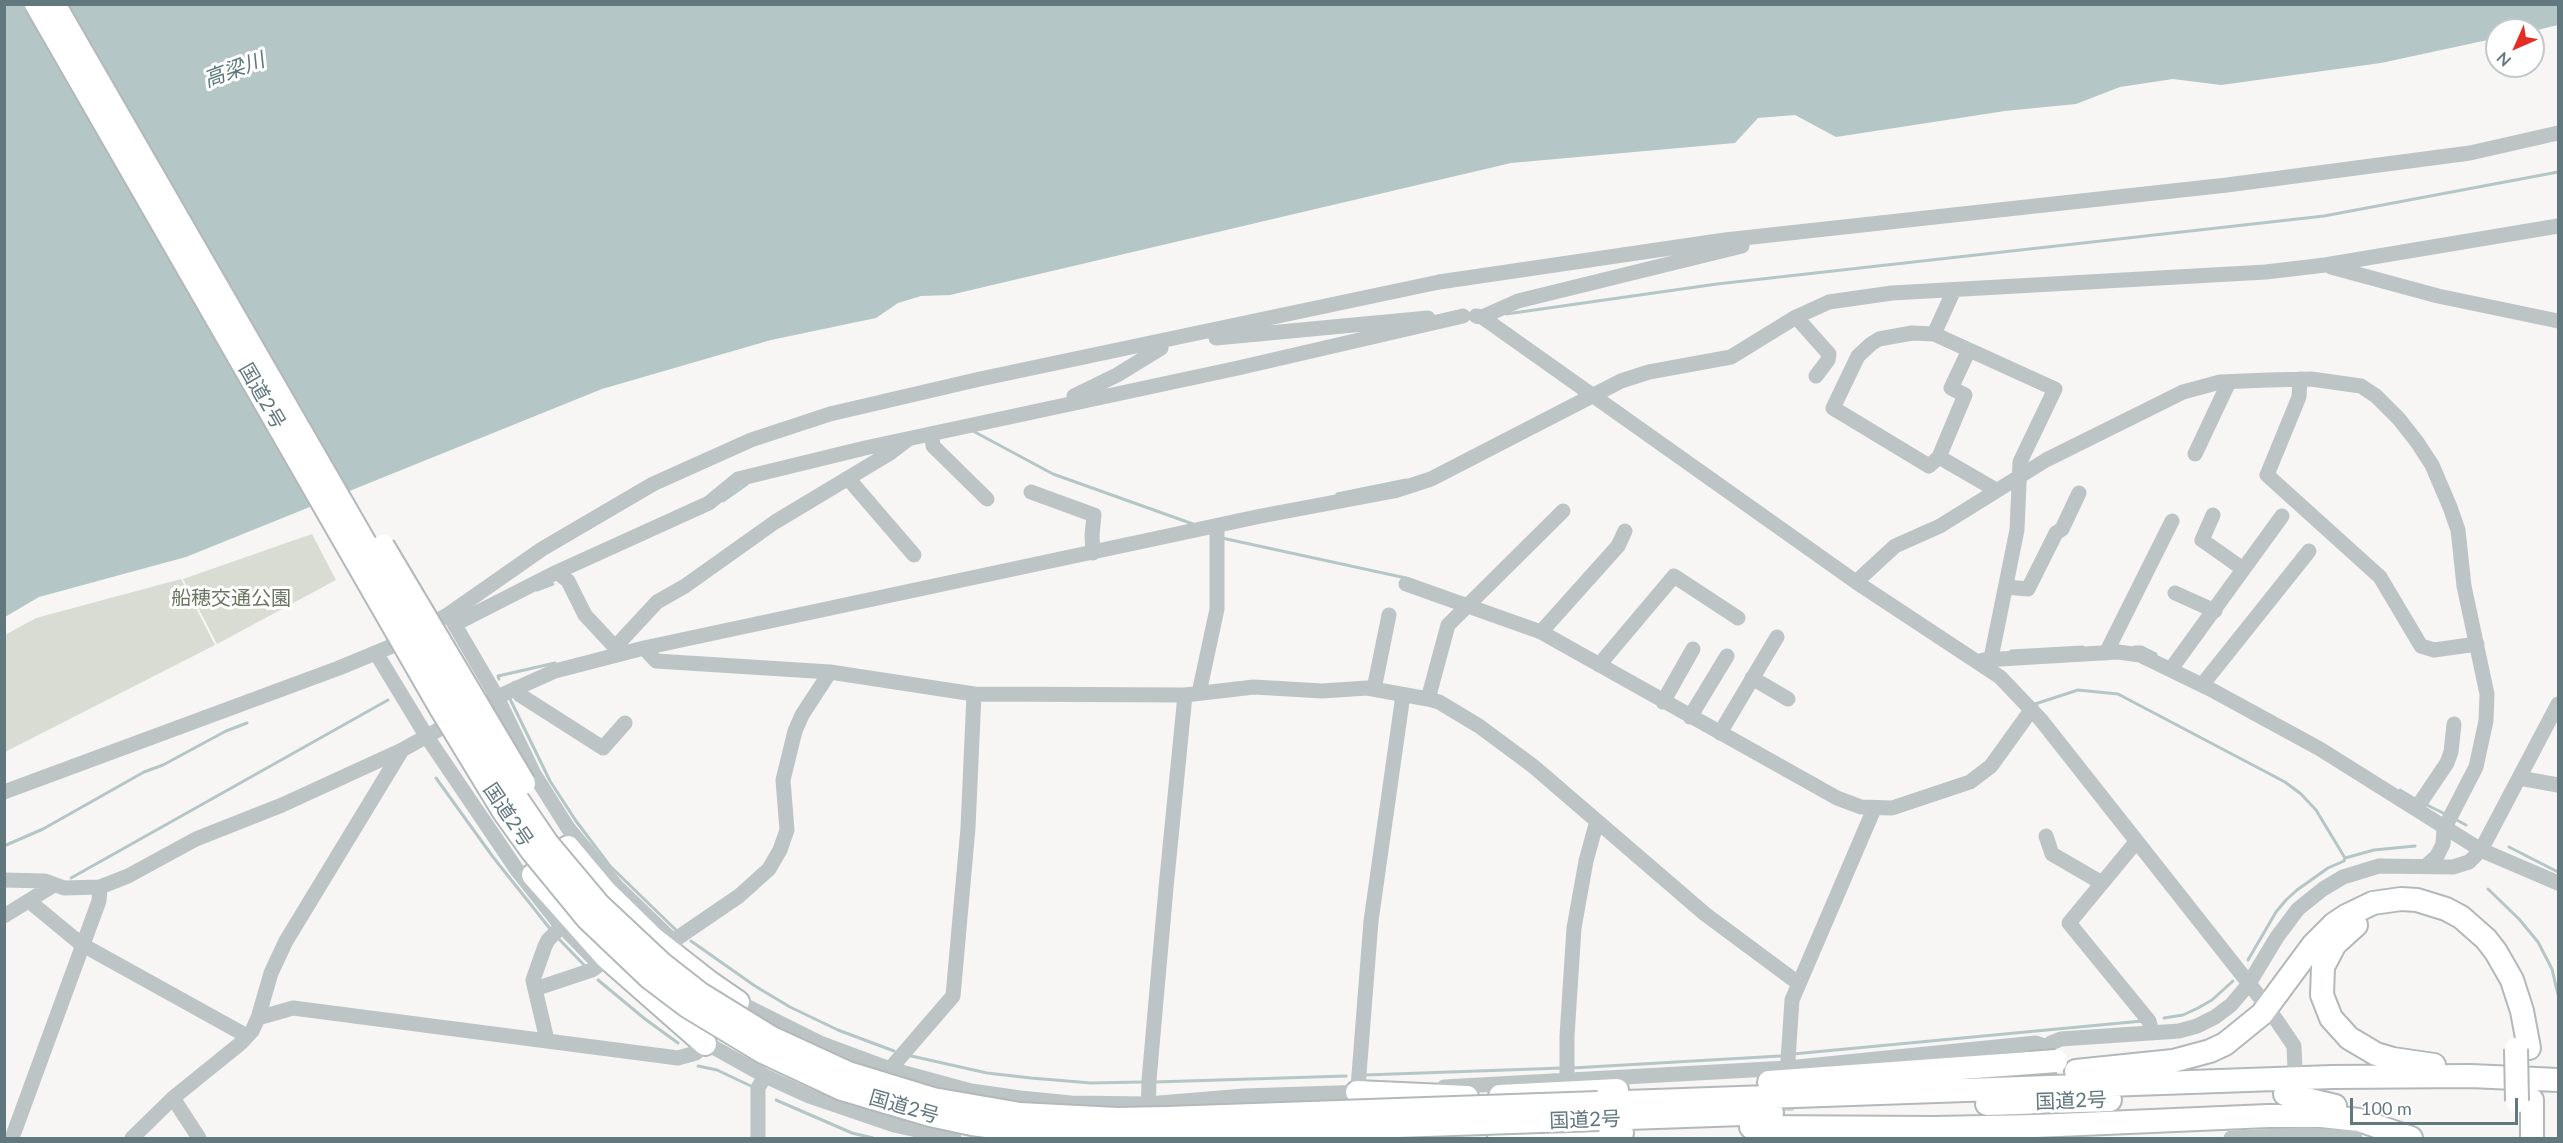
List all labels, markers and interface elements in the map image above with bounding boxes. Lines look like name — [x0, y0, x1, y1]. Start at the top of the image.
north arrow — [2485, 18, 2545, 78]
water label: 高梁川 — [200, 47, 268, 93]
text: N — [2492, 49, 2514, 71]
street label: 国道2号 — [234, 359, 290, 433]
park label: 船穂交通公園 — [171, 587, 291, 611]
street label: 国道2号 — [478, 779, 538, 851]
street label: 国道2号 — [866, 1086, 942, 1128]
scale bar — [2353, 1086, 2521, 1124]
street label: 国道2号 — [2035, 1088, 2107, 1114]
text: 100 m — [2361, 1097, 2412, 1119]
street label: 国道2号 — [1549, 1107, 1621, 1133]

